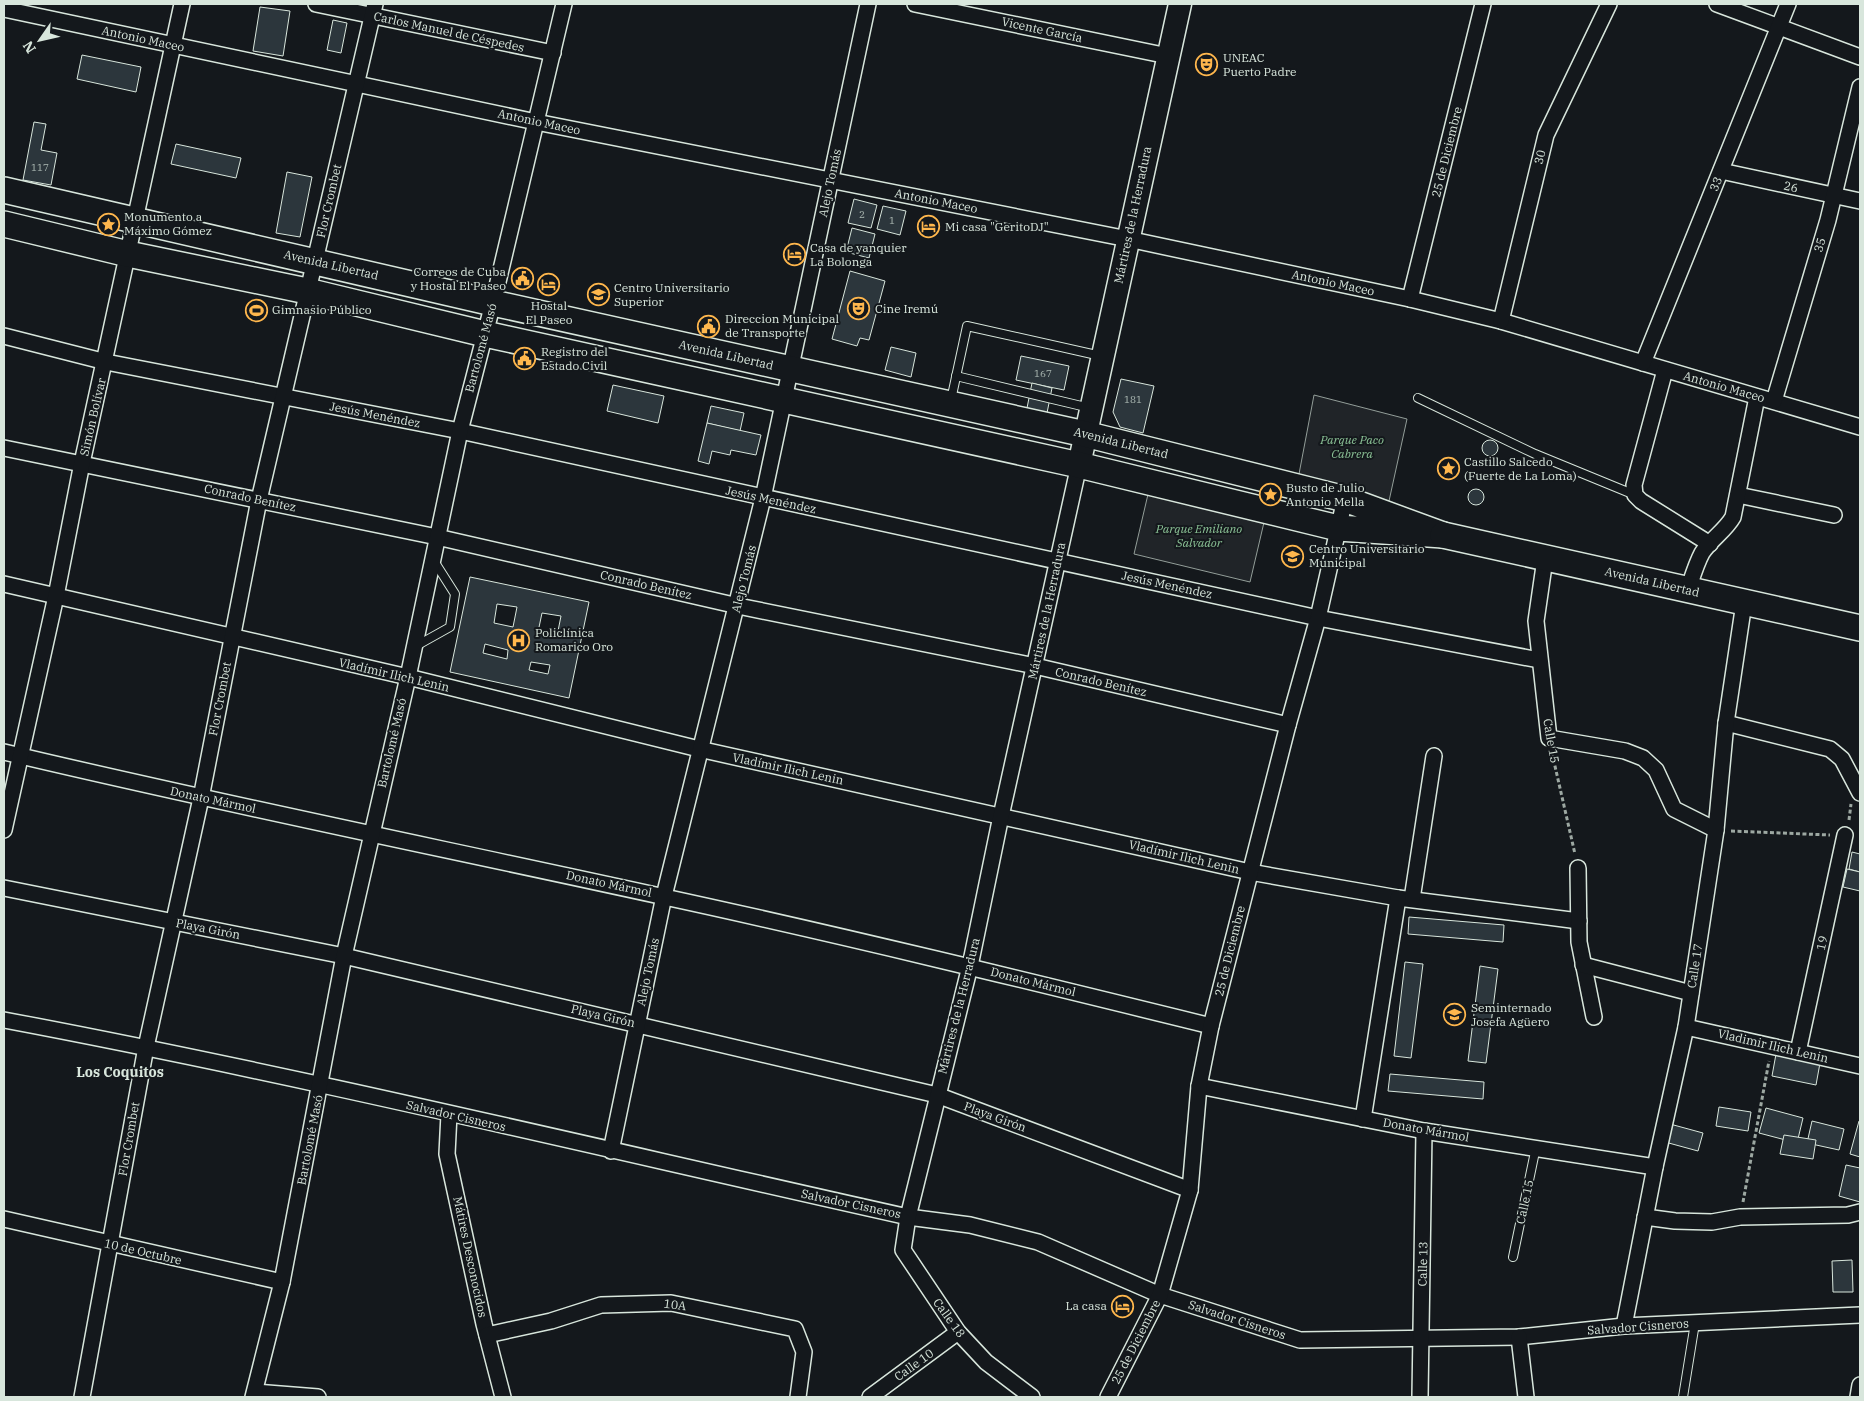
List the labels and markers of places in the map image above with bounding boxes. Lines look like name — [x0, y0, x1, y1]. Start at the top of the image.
place label: UNEAC Puerto Padre — [1223, 50, 1297, 79]
theatre icon: UNEAC Puerto Padre — [1195, 53, 1219, 77]
place label: Monumento a Máximo Gómez — [124, 209, 212, 238]
place icon: Monumento a Máximo Gómez — [96, 212, 120, 236]
hotel icon: Mi casa "GeritoDJ" — [917, 215, 941, 239]
place label: Mi casa "GeritoDJ" — [945, 219, 1049, 234]
place label: Casa de yanquier La Bolonga — [810, 240, 907, 269]
hotel icon: Casa de yanquier La Bolonga — [782, 243, 806, 267]
place label: Correos de Cuba y Hostal El Paseo — [411, 264, 506, 293]
public building icon: Correos de Cuba y Hostal El Paseo — [510, 267, 534, 291]
hotel icon: Hostal El Paseo — [537, 273, 561, 297]
place label: Centro Universitario Superior — [614, 280, 730, 309]
school or university icon: Centro Universitario Superior — [586, 283, 610, 307]
theatre icon: Cine Iremú — [847, 297, 871, 321]
sports icon: Gimnasio Público — [244, 298, 268, 322]
place label: Hostal El Paseo — [525, 298, 573, 327]
place label: Cine Iremú — [875, 301, 939, 316]
place label: Gimnasio Público — [272, 302, 372, 317]
place label: Direccion Municipal de Transporte — [725, 311, 840, 340]
public building icon: Direccion Municipal de Transporte — [697, 314, 721, 338]
place label: Registro del Estado Civil — [541, 344, 608, 373]
public building icon: Registro del Estado Civil — [513, 347, 537, 371]
place label: Castillo Salcedo (Fuerte de La Loma) — [1464, 454, 1577, 483]
place icon: Castillo Salcedo (Fuerte de La Loma) — [1436, 457, 1460, 481]
place label: Busto de Julio Antonio Mella — [1286, 480, 1365, 509]
place icon: Busto de Julio Antonio Mella — [1258, 483, 1282, 507]
place label: Centro Universitario Municipal — [1309, 541, 1425, 570]
school or university icon: Centro Universitario Municipal — [1281, 544, 1305, 568]
place label: Policlínica Romarico Oro — [535, 625, 613, 654]
hospital icon: Policlínica Romarico Oro — [507, 628, 531, 652]
place label: Seminternado Josefa Agüero — [1471, 1000, 1552, 1029]
school or university icon: Seminternado Josefa Agüero — [1443, 1003, 1467, 1027]
hotel icon: La casa — [1111, 1294, 1135, 1318]
place label: La casa — [1065, 1298, 1107, 1313]

